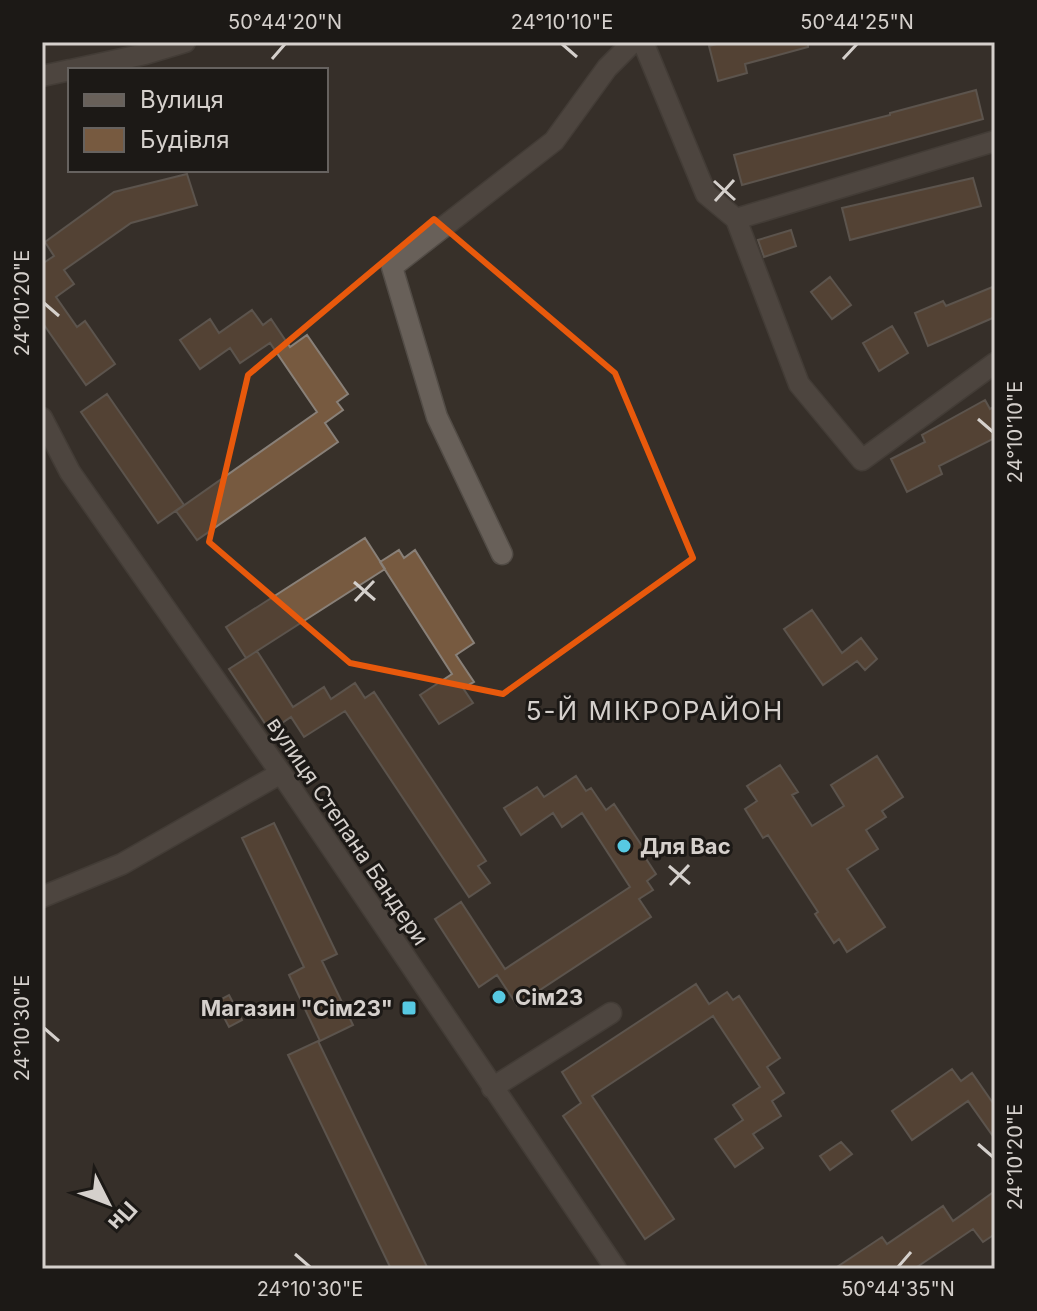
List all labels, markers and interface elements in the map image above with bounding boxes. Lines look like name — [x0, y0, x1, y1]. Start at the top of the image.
text: 50°44'20"N — [228, 10, 342, 34]
text: 24°10'10"E — [511, 10, 613, 34]
text: 50°44'25"N — [800, 10, 914, 34]
legend — [68, 68, 328, 172]
text: Вулиця — [140, 85, 224, 114]
text: Будівля — [140, 125, 229, 154]
text: 24°10'20"E — [10, 250, 34, 356]
text: 24°10'10"E — [1003, 381, 1027, 483]
district label: 5-Й МІКРОРАЙОН — [526, 695, 784, 726]
street label: вулиця Степана Бандери — [262, 712, 434, 950]
place label: Для Вас — [640, 833, 731, 859]
marker: Для Вас — [615, 837, 633, 855]
text: 24°10'30"E — [10, 975, 34, 1081]
place label: Сім23 — [515, 984, 583, 1010]
marker: Сім23 — [490, 988, 508, 1006]
place label: Магазин "Сім23" — [201, 995, 393, 1021]
marker: Магазин "Сім23" — [400, 999, 418, 1017]
text: 24°10'20"E — [1003, 1104, 1027, 1210]
north arrow — [68, 1163, 148, 1243]
text: Пн — [103, 1196, 143, 1236]
text: 24°10'30"E — [257, 1277, 363, 1301]
text: 50°44'35"N — [841, 1277, 955, 1301]

